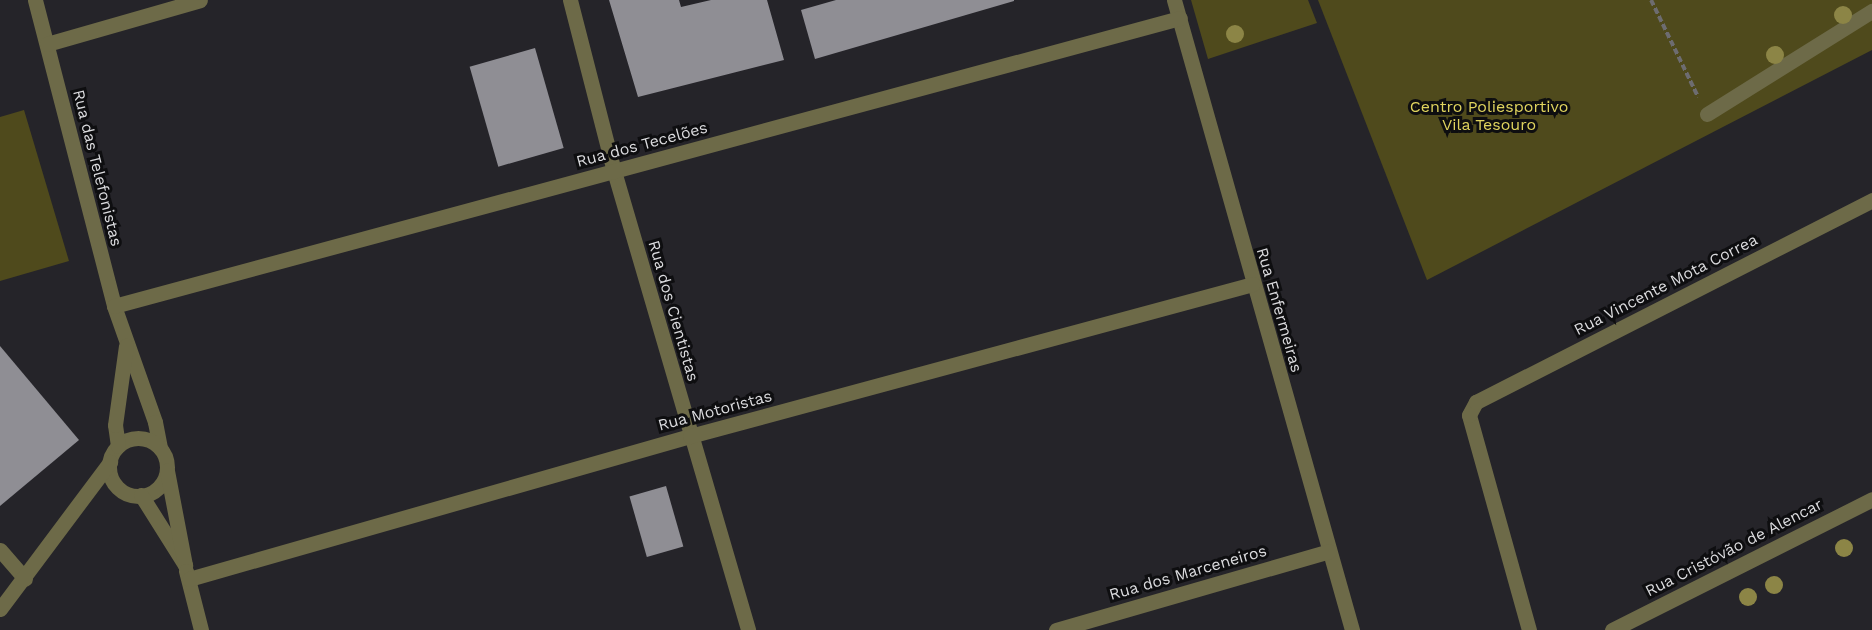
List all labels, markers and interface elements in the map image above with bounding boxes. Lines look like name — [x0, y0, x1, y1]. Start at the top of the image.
street label: Rua das Telefonistas — [68, 87, 126, 249]
park label: Centro Poliesportivo Vila Tesouro — [1410, 97, 1568, 135]
street label: Rua dos Tecelões — [574, 118, 710, 172]
street label: Rua Vincente Mota Correa — [1570, 230, 1762, 340]
street label: Rua dos Cientistas — [644, 238, 702, 384]
street label: Rua Enfermeiras — [1252, 245, 1306, 375]
street label: Rua Motoristas — [656, 387, 774, 435]
street label: Rua Cristóvão de Alencar — [1642, 495, 1826, 601]
street label: Rua dos Marceneiros — [1107, 541, 1269, 605]

